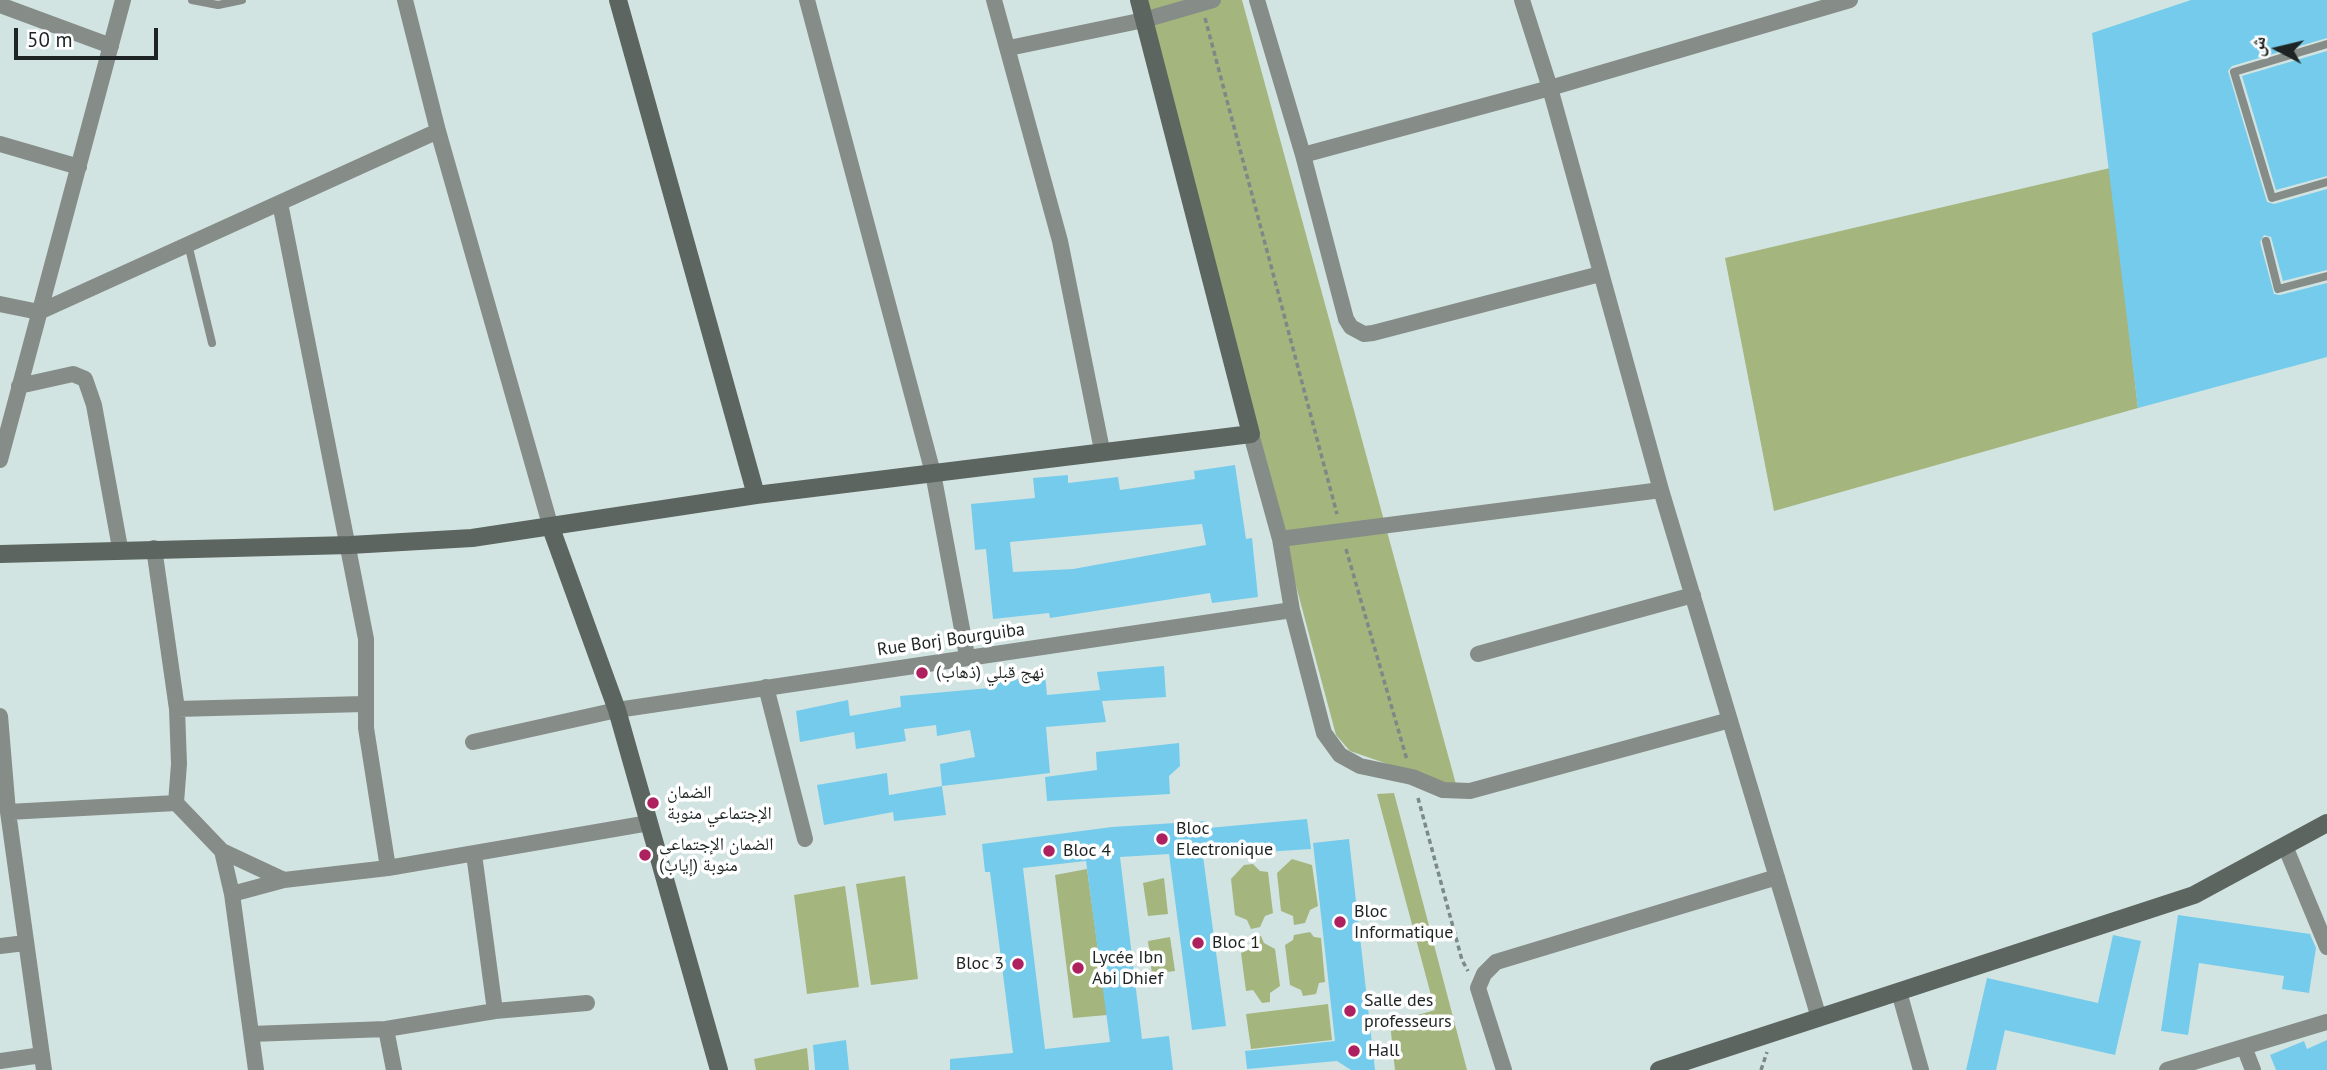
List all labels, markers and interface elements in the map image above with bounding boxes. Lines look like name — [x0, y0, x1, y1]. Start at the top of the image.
scale bar — [18, 14, 161, 58]
north arrow — [2243, 14, 2313, 84]
text: 50 m — [27, 26, 73, 53]
text: ش — [2244, 35, 2270, 58]
street label: Rue Borj Bourguiba — [876, 619, 1026, 661]
place label: نهج قبلي (ذهاب) — [936, 662, 1044, 684]
marker: نهج قبلي (ذهاب) — [914, 665, 930, 681]
place label: الضمان الإجتماعي منوبة — [667, 782, 772, 824]
marker: الضمان الإجتماعي منوبة — [645, 795, 661, 811]
place label: Bloc Electronique — [1176, 818, 1273, 860]
marker: Bloc Electronique — [1154, 831, 1170, 847]
place label: الضمان الإجتماعي منوبة (إياب) — [659, 834, 773, 876]
place label: Bloc 4 — [1063, 840, 1111, 862]
marker: Bloc 4 — [1041, 843, 1057, 859]
marker: الضمان الإجتماعي منوبة (إياب) — [637, 847, 653, 863]
place label: Bloc Informatique — [1354, 901, 1453, 944]
marker: Bloc Informatique — [1332, 914, 1348, 930]
place label: Bloc 1 — [1212, 932, 1260, 954]
marker: Bloc 1 — [1190, 935, 1206, 951]
place label: Lycée Ibn Abi Dhief — [1092, 947, 1163, 990]
place label: Bloc 3 — [956, 953, 1004, 975]
marker: Bloc 3 — [1010, 956, 1026, 972]
marker: Lycée Ibn Abi Dhief — [1070, 960, 1086, 976]
place label: Salle des professeurs — [1364, 990, 1452, 1032]
marker: Salle des professeurs — [1342, 1003, 1358, 1019]
place label: Hall — [1368, 1040, 1400, 1062]
marker: Hall — [1346, 1043, 1362, 1059]

